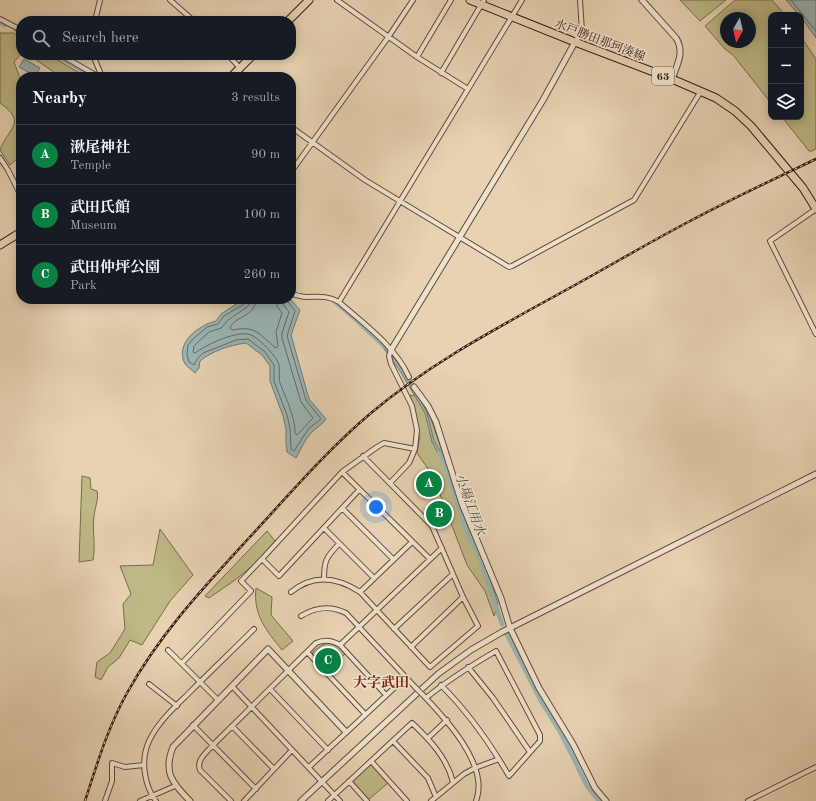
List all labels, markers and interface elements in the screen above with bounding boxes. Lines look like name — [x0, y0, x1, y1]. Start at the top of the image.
north arrow — [720, 12, 756, 48]
map controls — [768, 12, 804, 120]
button: + — [768, 12, 804, 48]
search box — [16, 16, 296, 60]
street label: 水戸勝田那珂湊線 — [553, 16, 647, 64]
icon: search — [30, 27, 52, 49]
text: Search here — [62, 31, 139, 46]
button: − — [768, 48, 804, 84]
road number: 63 — [652, 67, 674, 85]
button: layers — [768, 84, 804, 120]
text: Nearby — [32, 90, 87, 107]
text: 3 results — [231, 91, 280, 104]
text: 湫尾神社 — [70, 141, 130, 156]
text: A — [40, 148, 50, 161]
text: 90 m — [251, 148, 280, 161]
text: Temple — [70, 159, 111, 172]
text: 武田氏館 — [70, 201, 130, 216]
text: B — [40, 208, 50, 221]
text: 100 m — [243, 208, 280, 221]
text: Museum — [70, 219, 117, 232]
text: 武田仲坪公園 — [70, 261, 160, 276]
text: C — [41, 268, 49, 281]
text: 260 m — [243, 268, 280, 281]
text: Park — [70, 279, 97, 292]
pin: A — [416, 469, 442, 499]
water label: 小場江用水 — [452, 471, 488, 539]
your location — [366, 497, 386, 517]
pin: B — [426, 499, 452, 529]
pin: C — [315, 646, 341, 676]
district label: 大字武田 — [353, 675, 409, 690]

